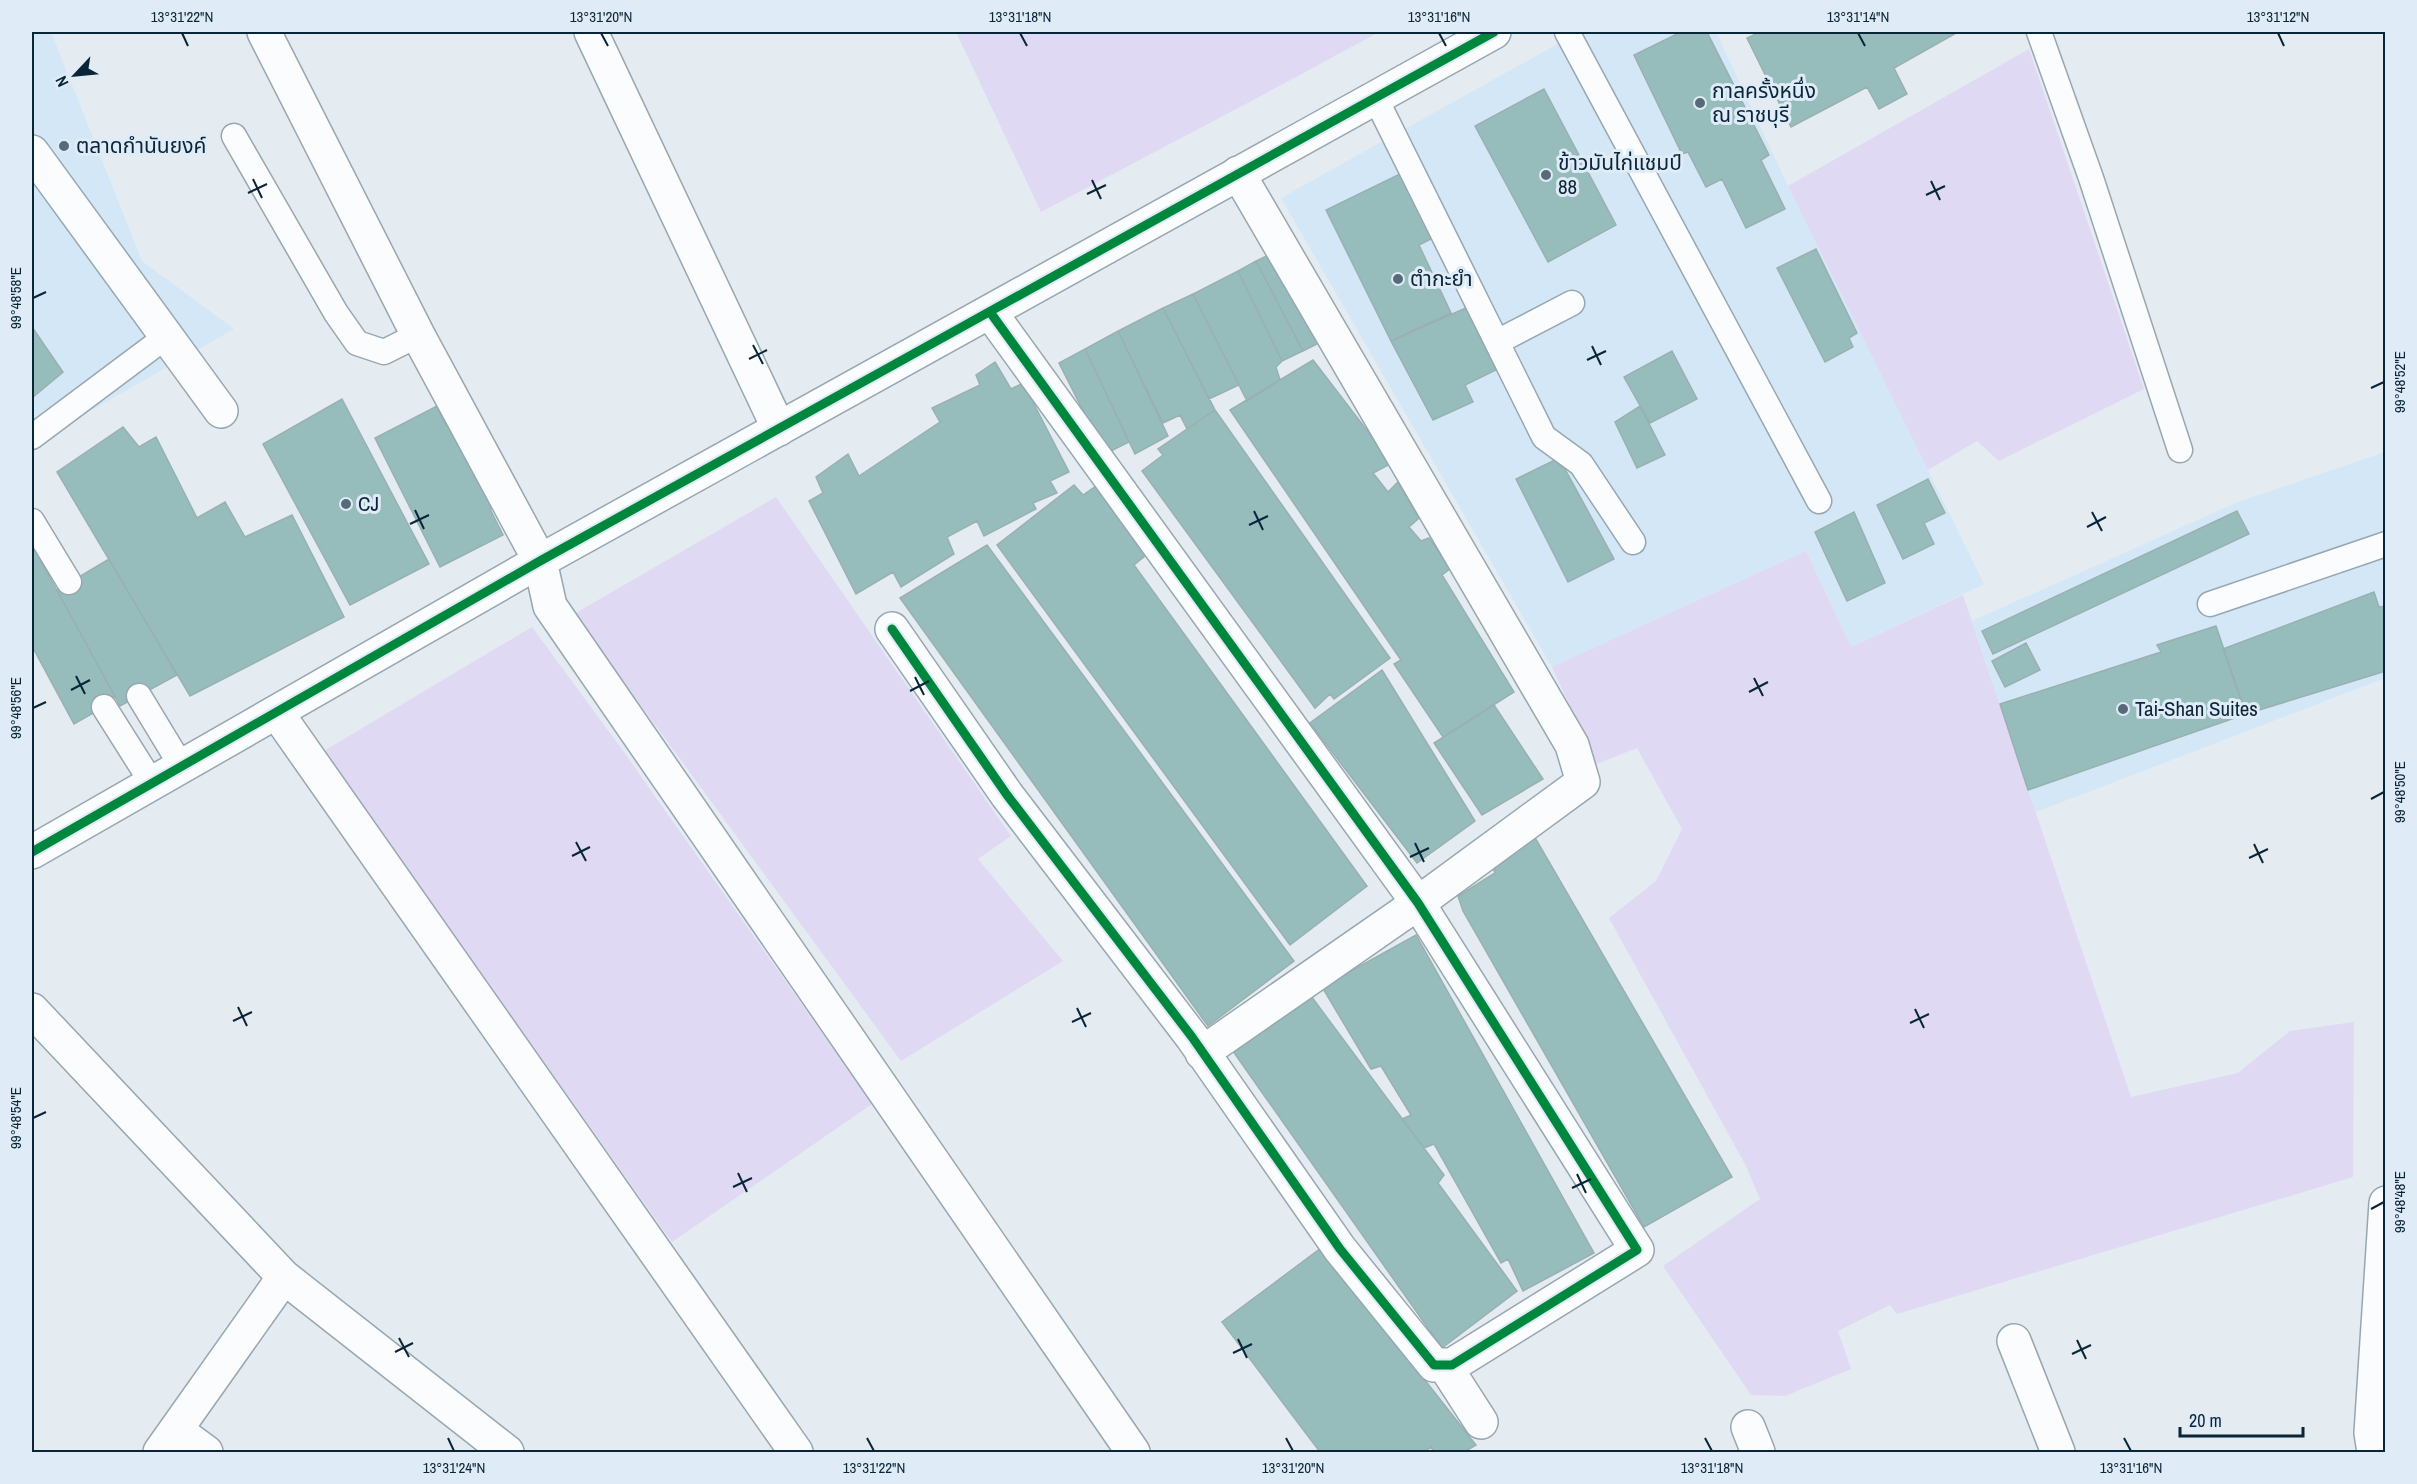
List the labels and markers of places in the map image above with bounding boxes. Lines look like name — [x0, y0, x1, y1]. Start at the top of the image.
place label: กาลครั้งหนึ่ง ณ ราชบุรี — [1712, 76, 1816, 129]
marker: กาลครั้งหนึ่ง ณ ราชบุรี — [1693, 96, 1707, 110]
place label: ตลาดกำนันยงค์ — [76, 131, 206, 160]
marker: ตลาดกำนันยงค์ — [57, 139, 71, 153]
place label: ข้าวมันไก่แชมป์ 88 — [1558, 148, 1682, 201]
marker: ข้าวมันไก่แชมป์ 88 — [1539, 168, 1553, 182]
place label: ตำกะยำ — [1410, 264, 1473, 293]
marker: ตำกะยำ — [1391, 272, 1405, 286]
place label: CJ — [358, 489, 379, 518]
marker: CJ — [339, 497, 353, 511]
place label: Tai-Shan Suites — [2135, 694, 2258, 723]
marker: Tai-Shan Suites — [2116, 702, 2130, 716]

